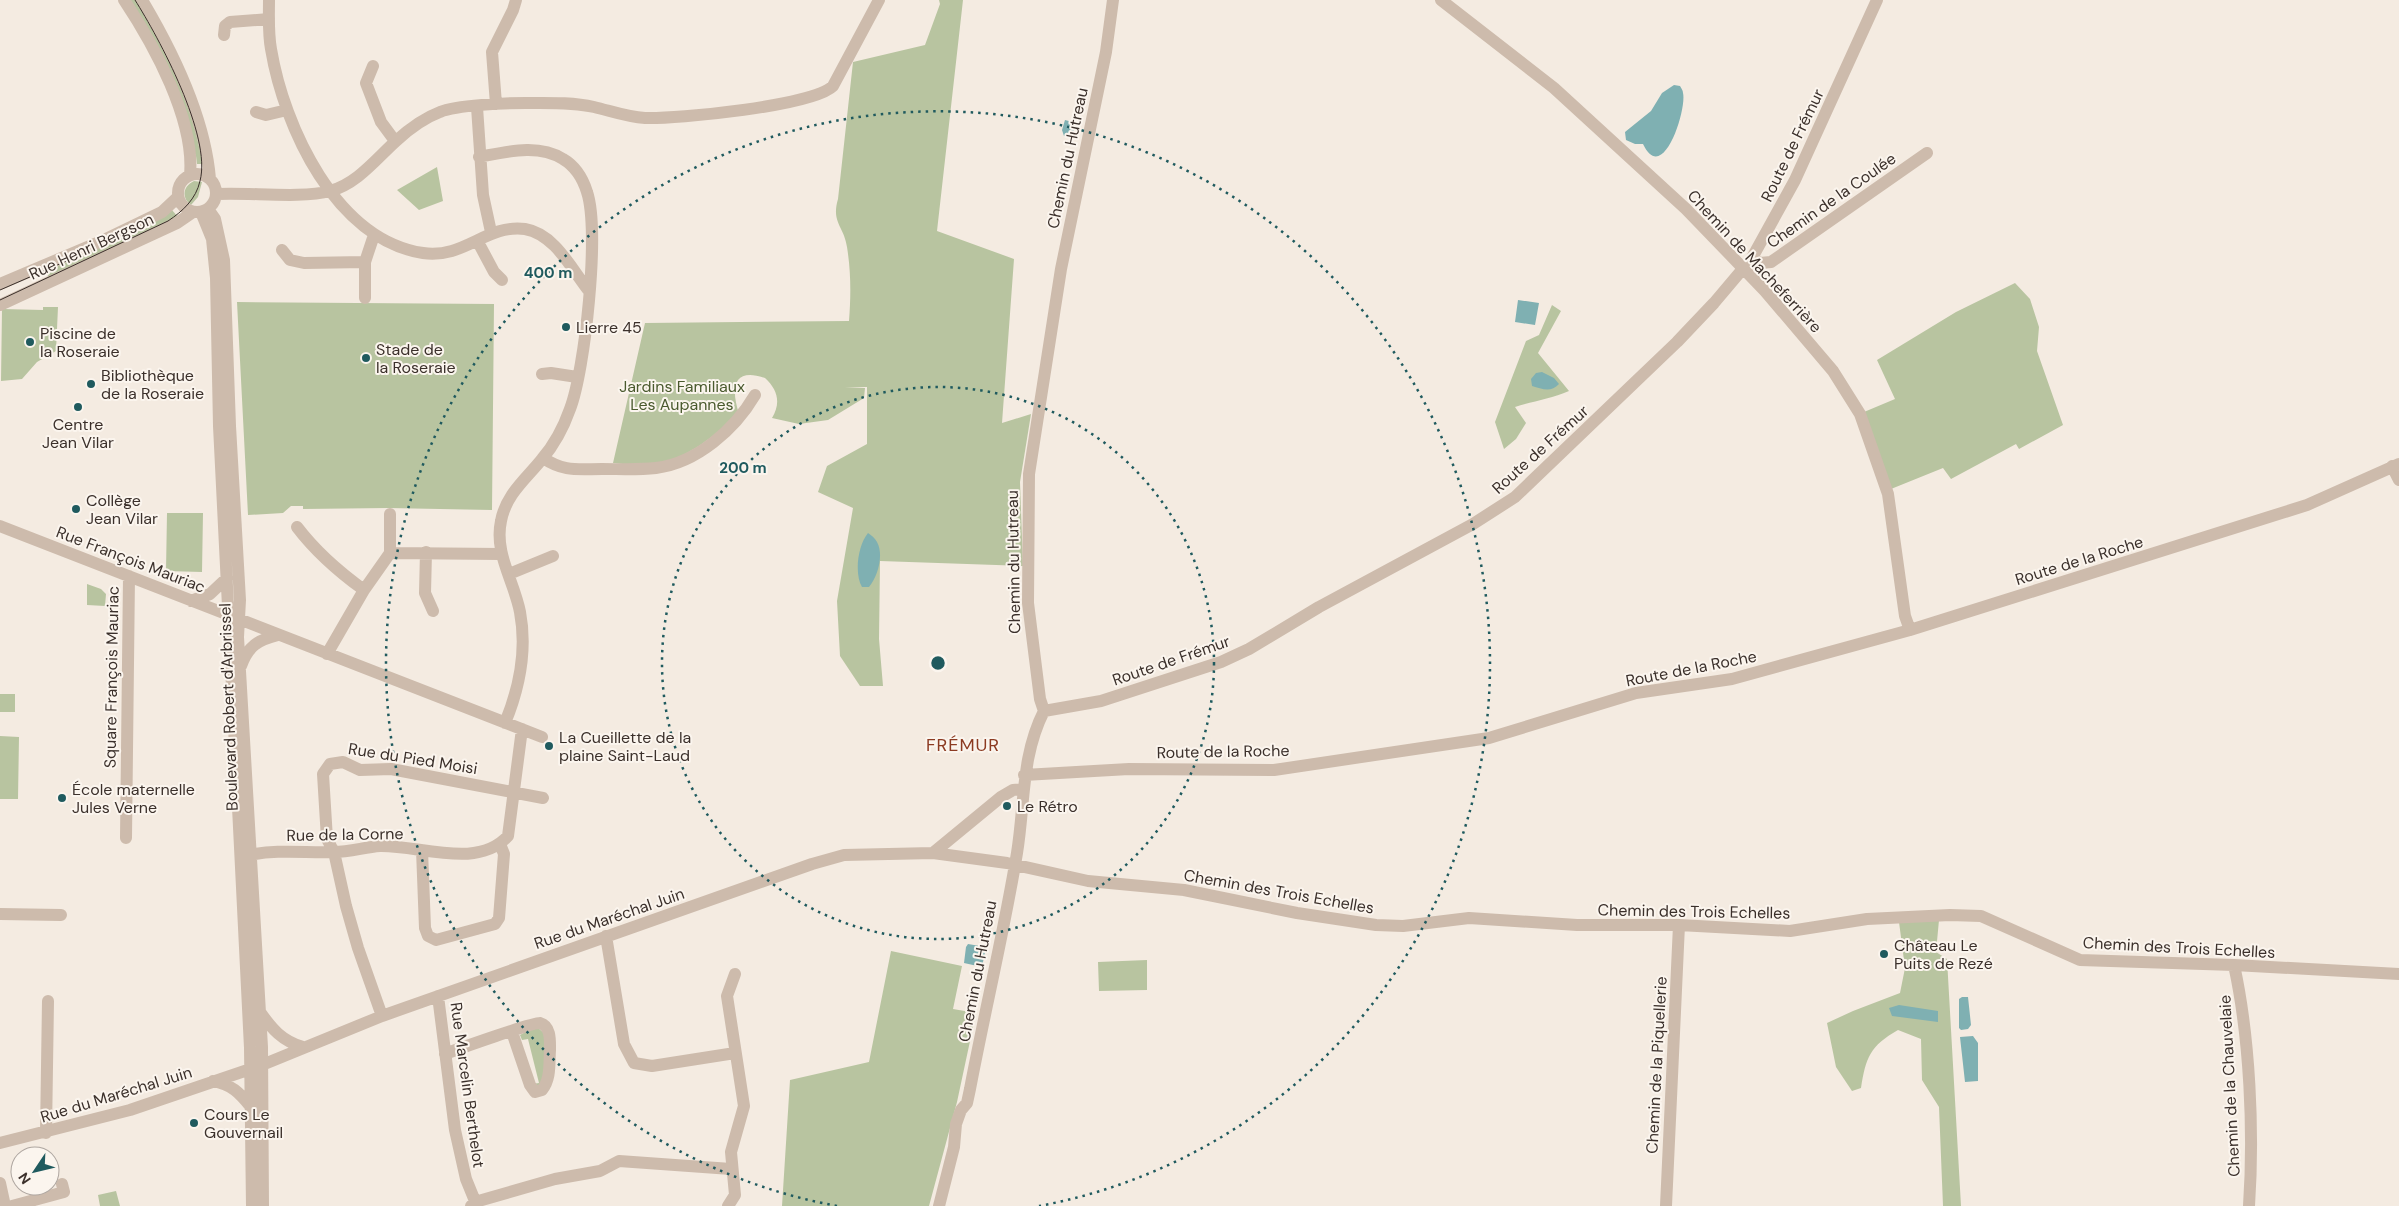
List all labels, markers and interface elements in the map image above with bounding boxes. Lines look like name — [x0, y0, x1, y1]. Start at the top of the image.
street label: Route de Frémur — [1756, 85, 1829, 205]
street label: Chemin du Hutreau — [1042, 86, 1093, 231]
street label: Chemin de la Coulée — [1763, 148, 1900, 253]
street label: Chemin de Macheferrière — [1683, 185, 1826, 337]
street label: Rue Henri Bergson — [25, 208, 157, 285]
text: 400 m — [524, 263, 572, 283]
place label: Lierre 45 — [576, 317, 642, 338]
marker: Lierre 45 — [560, 321, 572, 333]
place label: Piscine de la Roseraie — [40, 323, 120, 362]
marker: Piscine de la Roseraie — [24, 336, 36, 348]
place label: Stade de la Roseraie — [376, 339, 456, 378]
marker: Stade de la Roseraie — [360, 352, 372, 364]
place label: Bibliothèque de la Roseraie — [101, 365, 204, 404]
park label: Jardins Familiaux Les Aupannes — [619, 376, 745, 415]
marker: Bibliothèque de la Roseraie — [85, 378, 97, 390]
street label: Route de Frémur — [1488, 400, 1593, 498]
marker: Centre Jean Vilar — [72, 401, 84, 413]
place label: Centre Jean Vilar — [42, 414, 114, 453]
text: 200 m — [719, 458, 767, 478]
place label: Collège Jean Vilar — [86, 490, 158, 529]
street label: Chemin du Hutreau — [1002, 490, 1025, 634]
marker: Collège Jean Vilar — [70, 503, 82, 515]
street label: Rue François Mauriac — [53, 521, 208, 598]
street label: Route de la Roche — [2013, 531, 2146, 590]
street label: Square François Mauriac — [99, 586, 124, 768]
street label: Boulevard Robert d'Arbrissel — [214, 603, 243, 811]
street label: Route de Frémur — [1110, 630, 1233, 690]
street label: Route de la Roche — [1624, 646, 1758, 691]
centre of rings — [929, 654, 947, 672]
place label: La Cueillette de la plaine Saint-Laud — [559, 727, 691, 766]
district label: FRÉMUR — [926, 733, 1000, 757]
street label: Rue du Pied Moisi — [347, 738, 479, 779]
marker: La Cueillette de la plaine Saint-Laud — [543, 740, 555, 752]
street label: Route de la Roche — [1156, 740, 1290, 763]
place label: École maternelle Jules Verne — [72, 779, 195, 818]
marker: École maternelle Jules Verne — [56, 792, 68, 804]
place label: Le Rétro — [1017, 796, 1078, 817]
marker: Le Rétro — [1001, 800, 1013, 812]
street label: Rue de la Corne — [286, 823, 404, 846]
street label: Chemin des Trois Echelles — [1182, 864, 1376, 919]
street label: Rue du Maréchal Juin — [531, 883, 687, 954]
street label: Chemin du Hutreau — [953, 899, 1002, 1044]
street label: Chemin des Trois Echelles — [1597, 899, 1791, 924]
street label: Chemin des Trois Echelles — [2082, 932, 2276, 963]
place label: Château Le Puits de Rezé — [1894, 935, 1993, 974]
marker: Château Le Puits de Rezé — [1878, 948, 1890, 960]
street label: Chemin de la Piquellerie — [1641, 976, 1672, 1154]
street label: Chemin de la Chauvelaie — [2214, 995, 2245, 1177]
street label: Rue Marcelin Berthelot — [445, 1001, 490, 1169]
street label: Rue du Maréchal Juin — [38, 1061, 194, 1128]
place label: Cours Le Gouvernail — [204, 1104, 283, 1143]
marker: Cours Le Gouvernail — [188, 1117, 200, 1129]
north arrow — [10, 1146, 60, 1196]
text: N — [14, 1169, 35, 1188]

